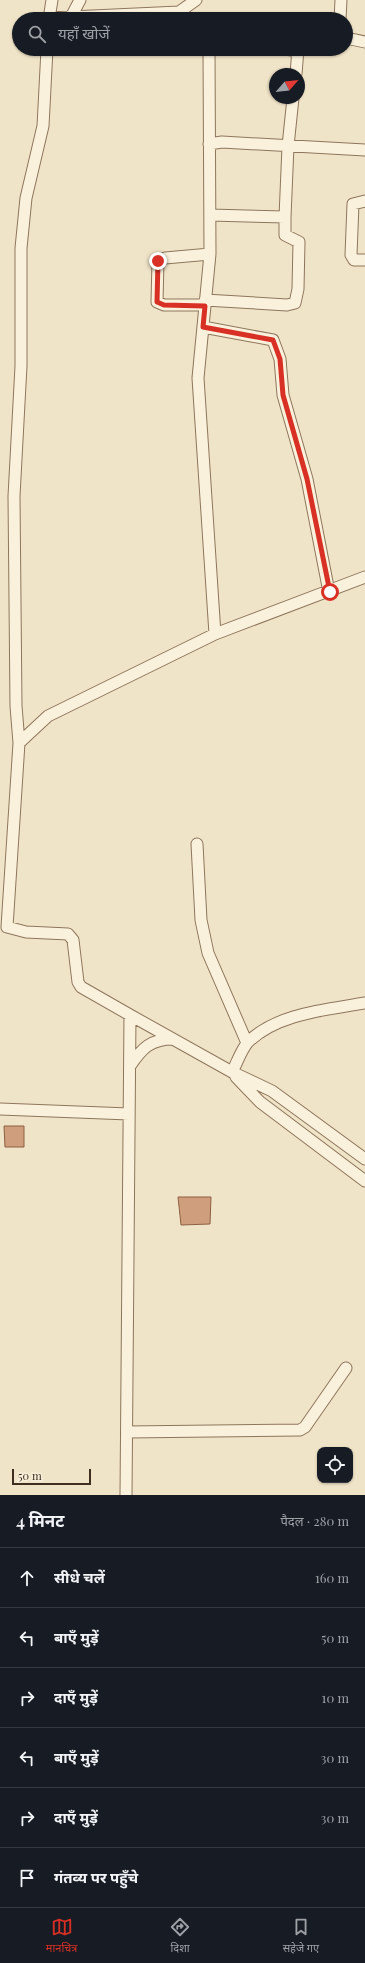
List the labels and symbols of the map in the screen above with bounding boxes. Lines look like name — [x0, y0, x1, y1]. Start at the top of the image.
north arrow — [269, 68, 305, 104]
route end — [149, 252, 167, 270]
route start — [321, 583, 339, 601]
scale bar — [12, 1467, 91, 1486]

